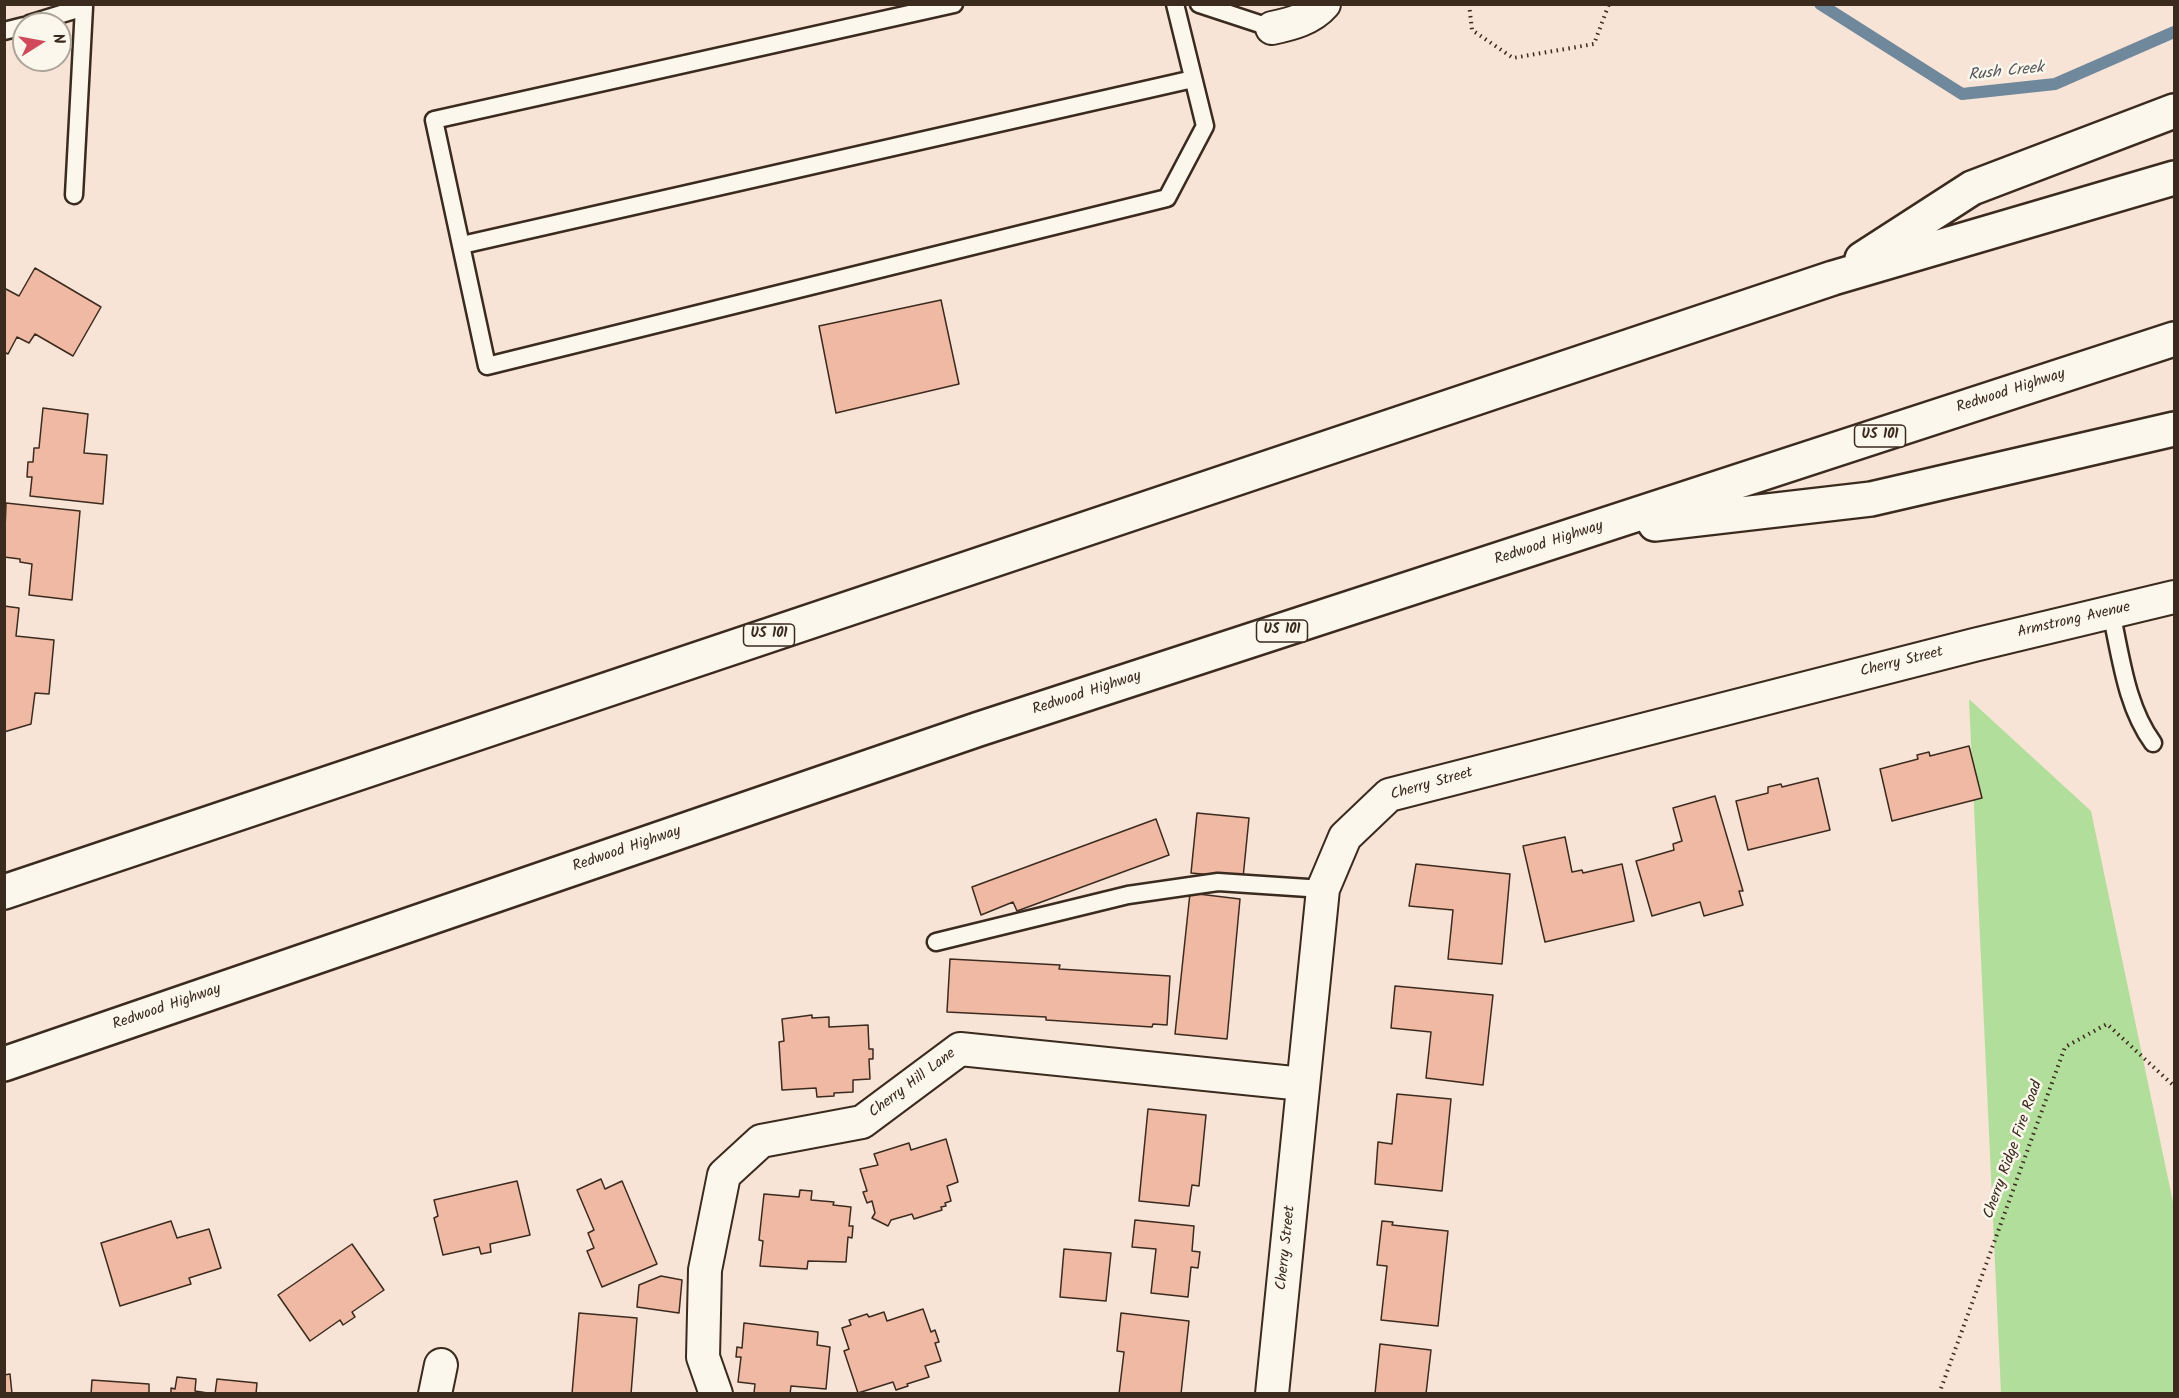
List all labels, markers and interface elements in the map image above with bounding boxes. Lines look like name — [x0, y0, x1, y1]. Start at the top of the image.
north arrow — [12, 12, 72, 72]
text: N — [45, 31, 71, 46]
water label: Rush Creek — [1967, 59, 2045, 87]
street label: Redwood Highway — [1954, 366, 2068, 418]
road number: US 101 — [1854, 425, 1906, 447]
street label: Redwood Highway — [1492, 518, 1606, 570]
street label: Armstrong Avenue — [2016, 599, 2132, 643]
road number: US 101 — [1256, 620, 1308, 642]
road number: US 101 — [744, 624, 794, 646]
street label: Cherry Street — [1859, 644, 1945, 682]
street label: Redwood Highway — [1030, 668, 1144, 720]
street label: Cherry Street — [1389, 765, 1475, 805]
street label: Redwood Highway — [571, 823, 683, 877]
street label: Redwood Highway — [111, 981, 223, 1035]
street label: Cherry Hill Lane — [866, 1046, 960, 1122]
street label: Cherry Ridge Fire Road — [1981, 1078, 2047, 1222]
street label: Cherry Street — [1274, 1205, 1300, 1291]

